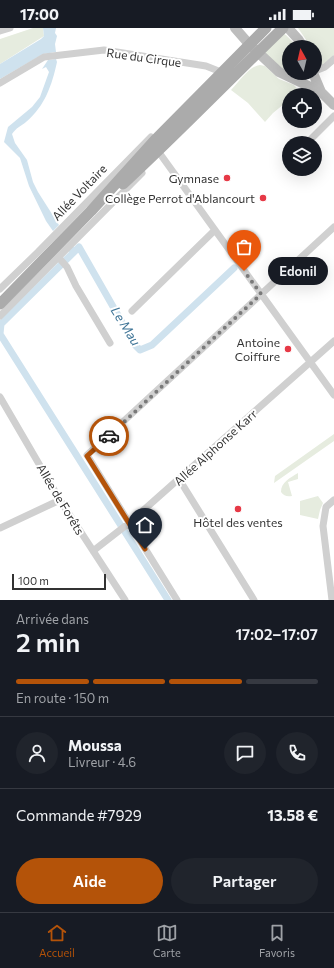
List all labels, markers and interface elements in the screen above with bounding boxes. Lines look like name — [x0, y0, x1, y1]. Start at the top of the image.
text: 17:00 — [20, 5, 59, 23]
north arrow — [282, 40, 322, 80]
map controls — [282, 40, 322, 176]
street label: Rue du Cirque — [106, 45, 182, 69]
button: locate — [282, 88, 322, 128]
button: layers — [282, 136, 322, 176]
street label: Allée Voltaire — [49, 161, 109, 223]
place label: Gymnase — [169, 171, 219, 185]
marker: Gymnase — [222, 173, 232, 183]
place label: Collège Perrot d'Ablancourt — [105, 191, 255, 205]
marker: Collège Perrot d'Ablancourt — [258, 193, 268, 203]
pin — [227, 230, 261, 271]
icon: bag — [233, 236, 255, 258]
callout: Edonil — [268, 257, 328, 285]
text: Edonil — [279, 263, 317, 279]
water label: Le Mau — [108, 303, 144, 349]
place label: Antoine Coiffure — [235, 335, 280, 363]
marker: Antoine Coiffure — [283, 344, 293, 354]
street label: Allée Alphonse Karr — [171, 406, 259, 488]
courier — [89, 416, 129, 456]
icon: car — [98, 425, 120, 447]
street label: Allée de Forêts — [34, 461, 88, 537]
marker: Hôtel des ventes — [233, 504, 243, 514]
pin — [128, 508, 162, 549]
icon: home — [134, 514, 156, 536]
place label: Hôtel des ventes — [193, 515, 283, 529]
scale bar — [12, 572, 106, 591]
text: 100 m — [18, 574, 49, 587]
text: Arrivée dans — [16, 611, 89, 627]
text: 17:02–17:07 — [235, 625, 318, 643]
text: 2 min — [16, 626, 80, 657]
text: En route · 150 m — [16, 690, 109, 706]
button: person — [16, 732, 58, 774]
button: chat — [224, 732, 266, 774]
button: phone — [276, 732, 318, 774]
text: Moussa — [68, 736, 122, 754]
text: Livreur · 4.6 — [68, 754, 136, 770]
text: Commande #7929 — [16, 806, 142, 824]
text: 13.58 € — [267, 806, 318, 824]
button: Aide — [16, 858, 163, 904]
button: Partager — [171, 858, 318, 904]
tab: Accueil — [39, 922, 75, 959]
tab: Carte — [153, 922, 181, 959]
tab: Favoris — [259, 922, 295, 959]

